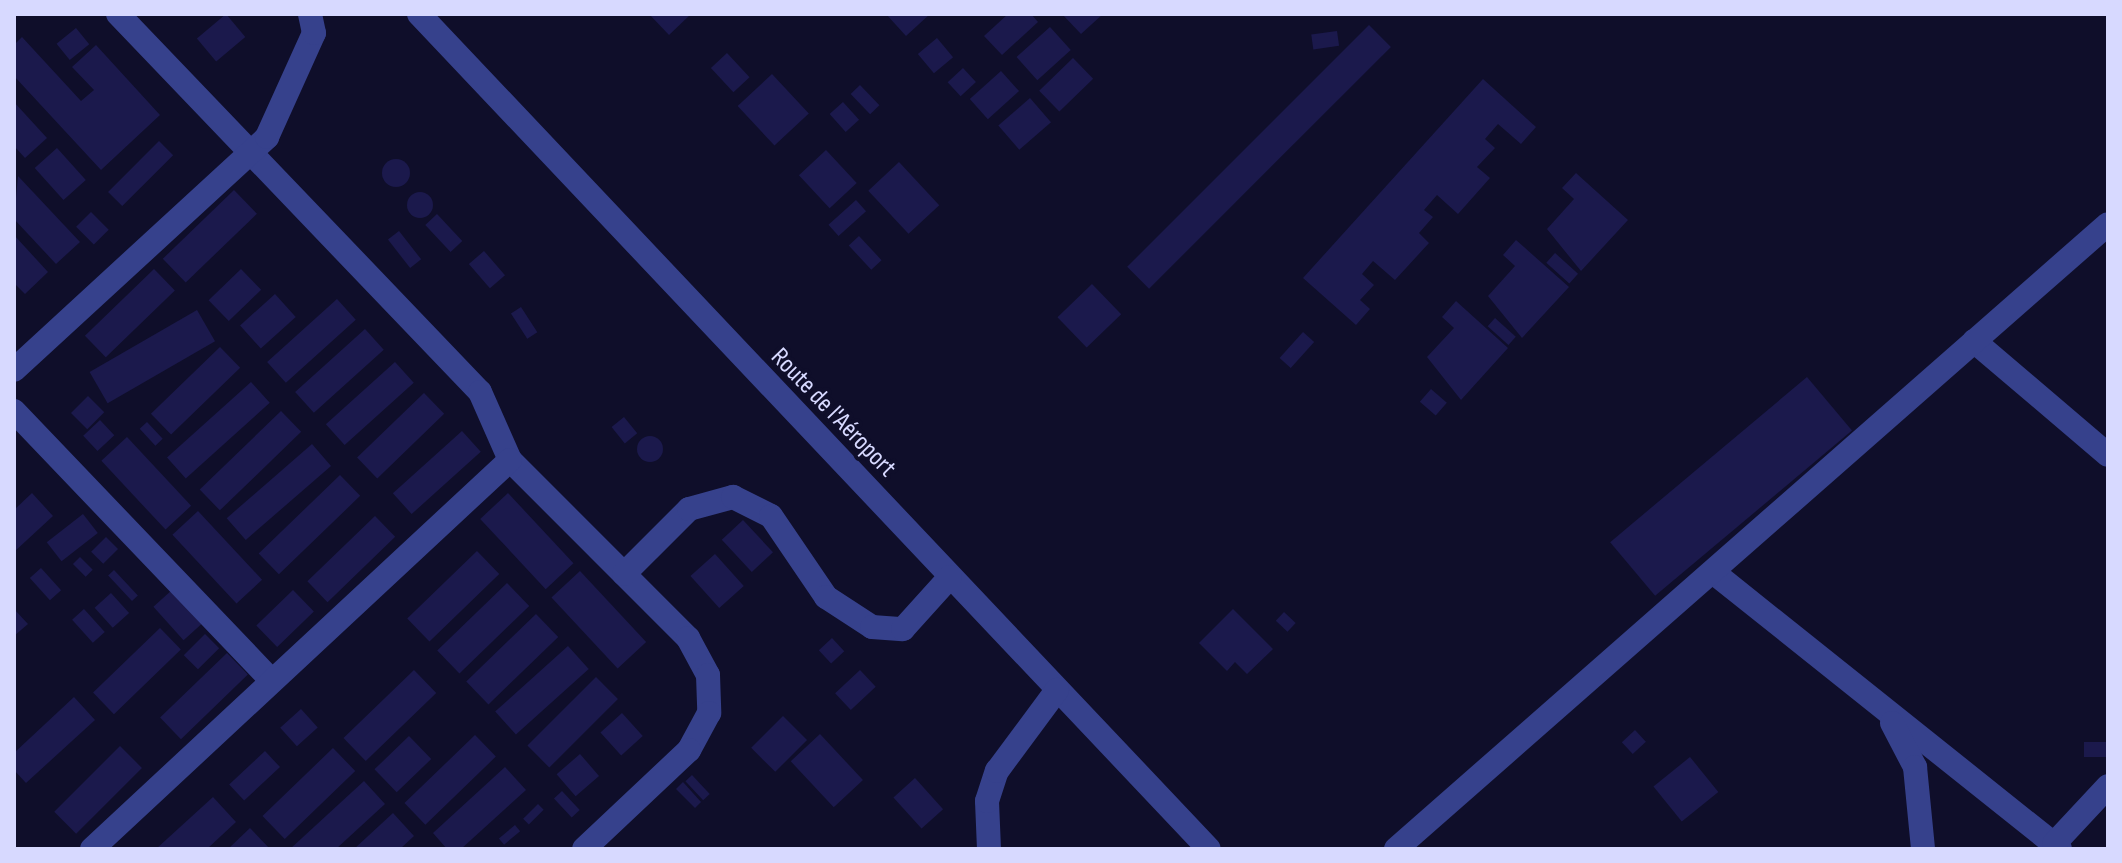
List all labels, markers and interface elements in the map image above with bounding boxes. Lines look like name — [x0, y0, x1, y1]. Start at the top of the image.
street label: Route de l'Aéroport — [764, 342, 902, 484]

